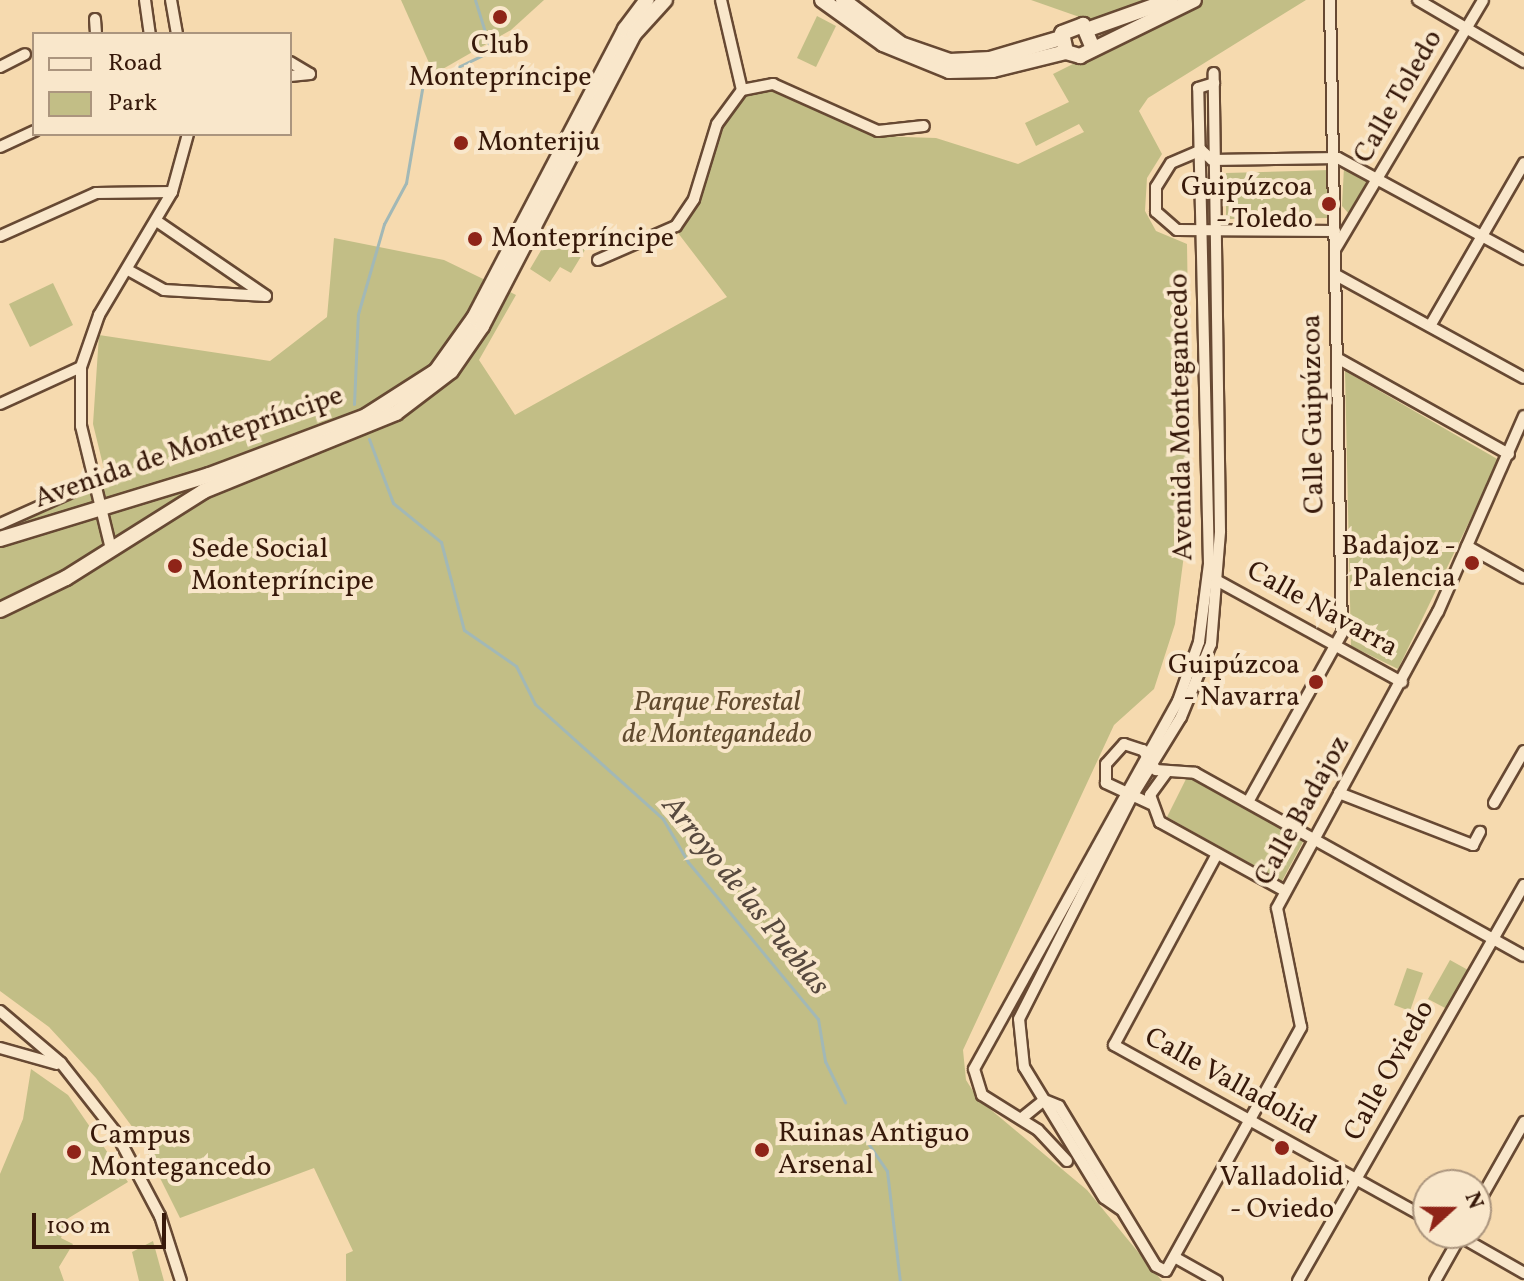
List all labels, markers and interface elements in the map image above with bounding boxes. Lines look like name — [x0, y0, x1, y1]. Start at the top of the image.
marker: Club Montepríncipe — [491, 8, 509, 26]
street label: Calle Toledo — [1347, 24, 1451, 170]
place label: Club Montepríncipe — [408, 29, 592, 95]
legend — [32, 32, 292, 136]
text: Road — [108, 47, 162, 81]
text: Park — [108, 87, 157, 121]
place label: Monteriju — [477, 126, 601, 160]
marker: Monteriju — [452, 134, 470, 152]
place label: Guipúzcoa - Toledo — [1181, 171, 1313, 237]
marker: Guipúzcoa - Toledo — [1320, 195, 1338, 213]
place label: Montepríncipe — [491, 222, 674, 256]
marker: Montepríncipe — [466, 230, 484, 248]
street label: Avenida Montegancedo — [1163, 273, 1201, 561]
street label: Calle Guipúzcoa — [1295, 314, 1333, 514]
street label: Avenida de Montepríncipe — [30, 379, 348, 517]
place label: Badajoz - Palencia — [1341, 530, 1456, 596]
place label: Sede Social Montepríncipe — [191, 533, 374, 599]
marker: Badajoz - Palencia — [1463, 554, 1481, 572]
street label: Calle Navarra — [1240, 555, 1404, 665]
marker: Sede Social Montepríncipe — [166, 557, 184, 575]
place label: Guipúzcoa - Navarra — [1168, 649, 1300, 715]
marker: Guipúzcoa - Navarra — [1307, 673, 1325, 691]
park label: Parque Forestal de Montegandedo — [622, 686, 812, 752]
street label: Calle Badajoz — [1248, 730, 1358, 892]
water label: Arroyo de las Pueblas — [654, 789, 836, 1003]
street label: Calle Oviedo — [1338, 995, 1442, 1147]
street label: Calle Valladolid — [1138, 1021, 1322, 1143]
place label: Ruinas Antiguo Arsenal — [778, 1117, 969, 1183]
place label: Campus Montegancedo — [90, 1119, 271, 1185]
marker: Valladolid - Oviedo — [1273, 1139, 1291, 1157]
marker: Ruinas Antiguo Arsenal — [753, 1141, 771, 1159]
marker: Campus Montegancedo — [65, 1143, 83, 1161]
place label: Valladolid - Oviedo — [1220, 1161, 1344, 1227]
north arrow — [1412, 1169, 1492, 1249]
text: N — [1456, 1188, 1490, 1214]
scale bar — [36, 1197, 170, 1247]
text: 100 m — [46, 1210, 111, 1244]

